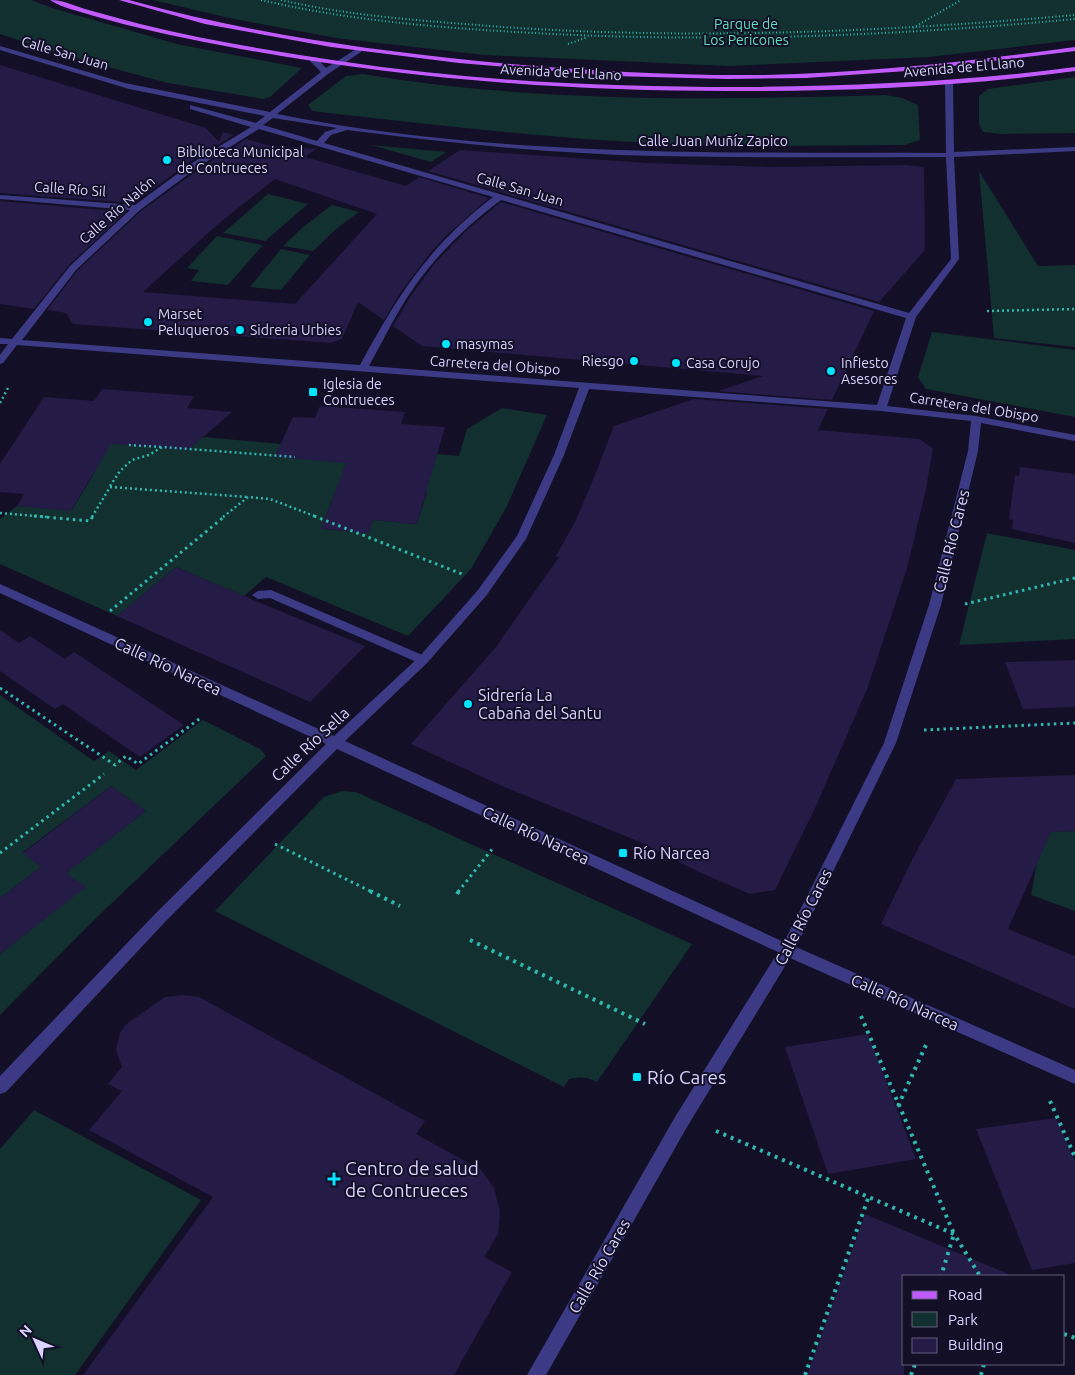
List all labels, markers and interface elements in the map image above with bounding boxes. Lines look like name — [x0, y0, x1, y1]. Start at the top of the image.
park label: Parque de Los Pericones — [703, 16, 789, 48]
street label: Calle San Juan — [20, 33, 110, 73]
street label: Avenida de El Llano — [903, 54, 1025, 80]
street label: Avenida de El Llano — [500, 61, 622, 83]
street label: Calle Juan Muñíz Zapico — [638, 133, 788, 149]
place label: Biblioteca Municipal de Contrueces — [177, 144, 304, 176]
marker: Biblioteca Municipal de Contrueces — [161, 154, 173, 166]
street label: Calle San Juan — [475, 169, 565, 209]
street label: Calle Río Nalón — [76, 173, 158, 247]
street label: Calle Río Sil — [34, 179, 107, 200]
place label: Marset Peluqueros — [158, 306, 229, 338]
marker: Marset Peluqueros — [142, 316, 154, 328]
place label: Sidreria Urbies — [250, 322, 341, 338]
marker: Sidreria Urbies — [234, 324, 246, 336]
place label: masymas — [456, 336, 513, 352]
marker: masymas — [440, 338, 452, 350]
street label: Carretera del Obispo — [429, 352, 561, 378]
place label: Riesgo — [582, 353, 624, 369]
marker: Riesgo — [628, 355, 640, 367]
place label: Casa Corujo — [686, 355, 760, 371]
place label: Infiesto Asesores — [841, 355, 897, 387]
marker: Casa Corujo — [670, 357, 682, 369]
marker: Infiesto Asesores — [825, 365, 837, 377]
place label: Iglesia de Contrueces — [323, 376, 395, 408]
marker: Iglesia de Contrueces — [307, 386, 319, 398]
street label: Carretera del Obispo — [908, 389, 1040, 425]
street label: Calle Río Cares — [929, 487, 973, 594]
street label: Calle Río Narcea — [112, 633, 224, 699]
place label: Sidrería La Cabaña del Santu — [478, 686, 602, 722]
marker: Sidrería La Cabaña del Santu — [462, 698, 474, 710]
street label: Calle Río Sella — [267, 703, 353, 785]
street label: Calle Río Narcea — [480, 802, 592, 868]
place label: Río Narcea — [633, 844, 710, 862]
marker: Río Narcea — [617, 847, 629, 859]
street label: Calle Río Cares — [771, 866, 835, 968]
street label: Calle Río Narcea — [848, 970, 962, 1034]
place label: Río Cares — [647, 1066, 726, 1088]
marker: Río Cares — [631, 1071, 643, 1083]
place label: Centro de salud de Contrueces — [345, 1157, 479, 1201]
marker: Centro de salud de Contrueces — [327, 1172, 341, 1186]
street label: Calle Río Cares — [565, 1216, 633, 1316]
legend — [902, 1275, 1065, 1365]
text: Road — [948, 1286, 983, 1303]
text: Park — [948, 1311, 978, 1328]
north arrow — [10, 1315, 60, 1365]
text: N — [16, 1322, 35, 1340]
text: Building — [948, 1336, 1003, 1353]

